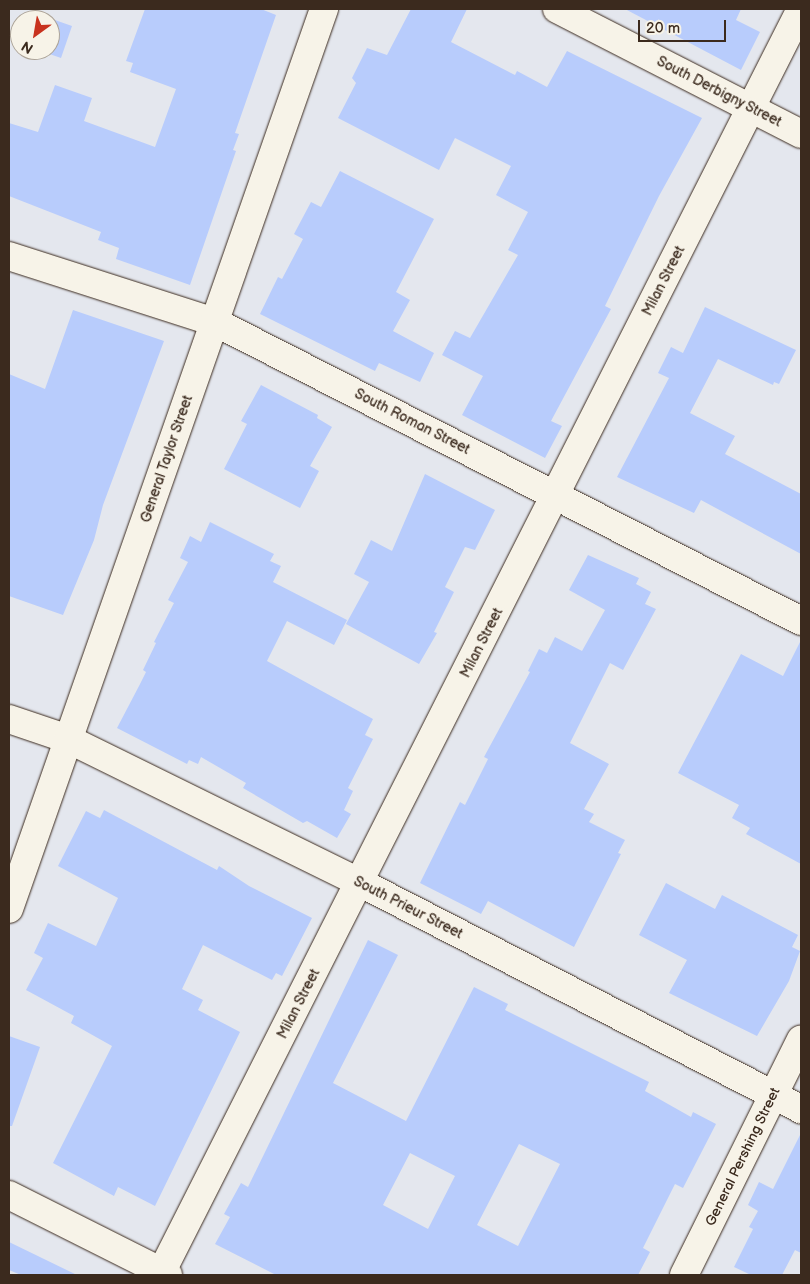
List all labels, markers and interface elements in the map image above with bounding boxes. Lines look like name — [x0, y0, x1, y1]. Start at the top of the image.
north arrow — [10, 10, 60, 60]
scale bar — [640, 10, 728, 42]
text: 20 m — [646, 19, 680, 38]
text: N — [18, 37, 36, 57]
street label: South Derbigny Street — [653, 53, 785, 131]
street label: Milan Street — [639, 243, 689, 319]
street label: South Roman Street — [351, 386, 473, 458]
street label: General Taylor Street — [137, 393, 197, 525]
street label: Milan Street — [457, 605, 507, 681]
street label: South Prieur Street — [351, 873, 465, 943]
street label: Milan Street — [274, 966, 324, 1042]
street label: General Pershing Street — [702, 1085, 784, 1229]

